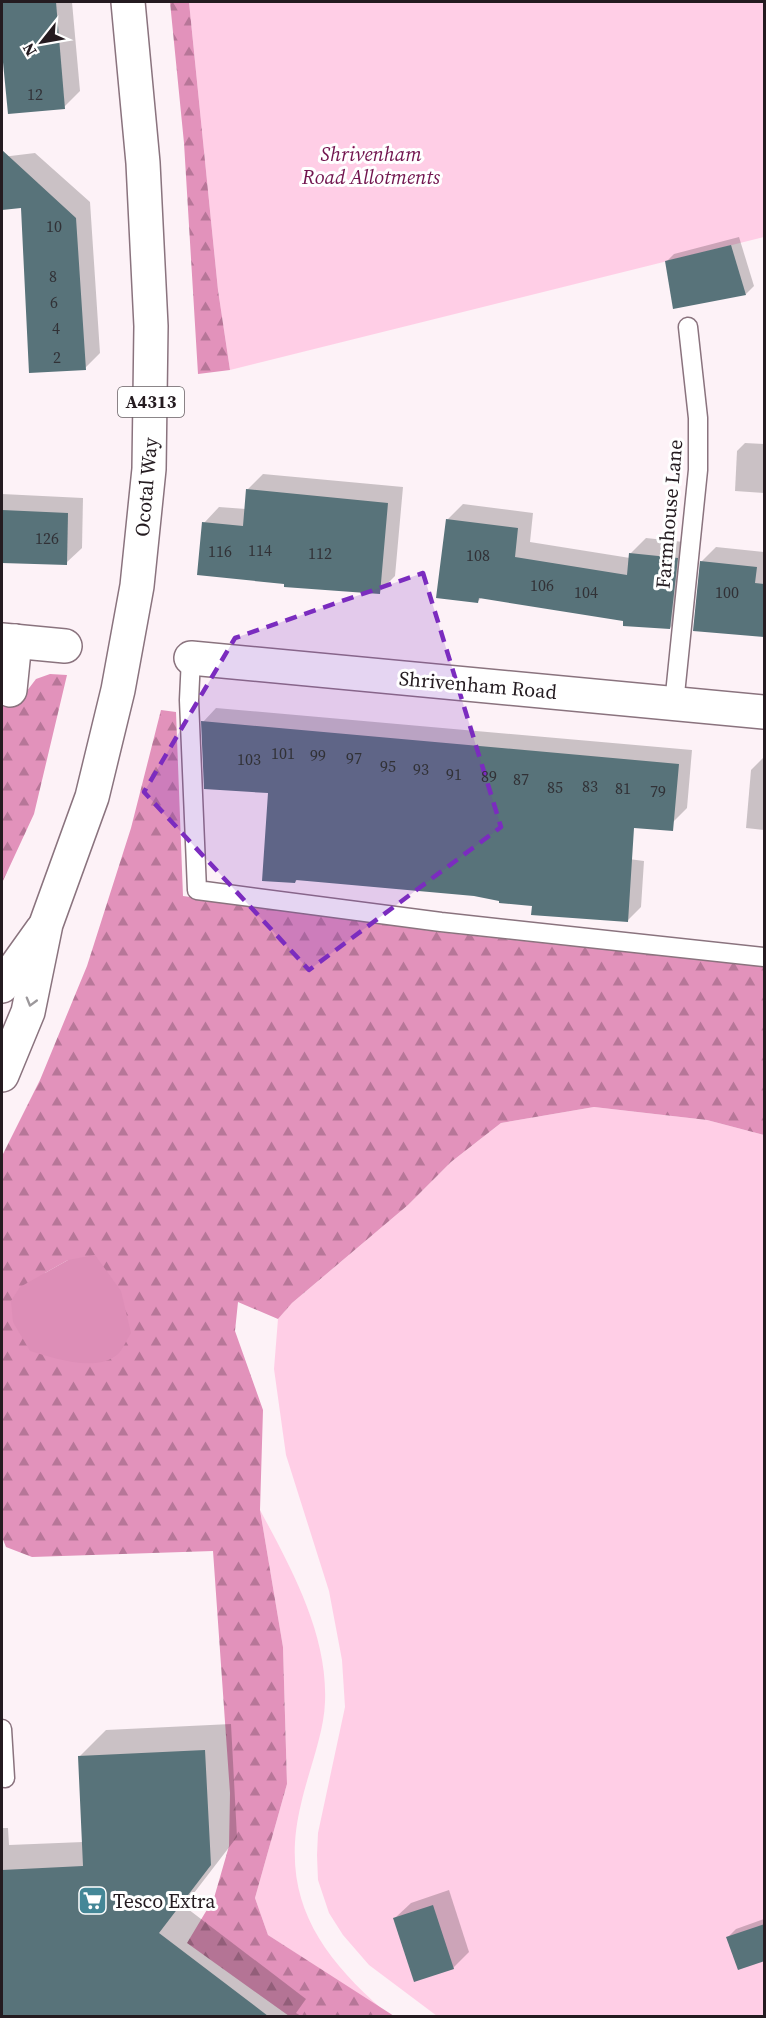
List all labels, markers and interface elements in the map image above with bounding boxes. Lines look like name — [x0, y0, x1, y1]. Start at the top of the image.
north arrow — [12, 12, 72, 72]
text: N — [17, 39, 42, 60]
house number: 12 — [27, 83, 43, 105]
park label: Shrivenham Road Allotments — [301, 140, 441, 191]
house number: 10 — [46, 215, 62, 237]
house number: 8 — [49, 265, 57, 287]
house number: 6 — [50, 291, 58, 313]
house number: 4 — [52, 317, 60, 339]
house number: 2 — [53, 346, 61, 368]
road number: A4313 — [118, 387, 184, 417]
street label: Ocotal Way — [128, 435, 164, 538]
street label: Farmhouse Lane — [649, 438, 689, 590]
house number: 126 — [35, 527, 59, 549]
house number: 114 — [248, 539, 272, 561]
house number: 116 — [208, 540, 232, 562]
house number: 112 — [308, 542, 332, 564]
house number: 108 — [466, 544, 490, 566]
house number: 106 — [530, 574, 554, 596]
house number: 104 — [574, 581, 598, 603]
house number: 100 — [715, 581, 739, 603]
street label: Shrivenham Road — [398, 664, 559, 706]
house number: 101 — [271, 742, 295, 764]
house number: 99 — [310, 744, 326, 766]
house number: 97 — [346, 747, 362, 769]
house number: 103 — [237, 748, 261, 770]
house number: 95 — [380, 755, 396, 777]
house number: 93 — [413, 758, 429, 780]
house number: 91 — [446, 763, 462, 785]
house number: 89 — [481, 765, 497, 787]
house number: 87 — [513, 768, 529, 790]
house number: 83 — [582, 775, 598, 797]
house number: 85 — [547, 776, 563, 798]
house number: 81 — [615, 777, 631, 799]
house number: 79 — [650, 780, 666, 802]
one-way arrow — [26, 996, 38, 1007]
supermarket icon: Tesco Extra — [76, 1885, 108, 1917]
place label: Tesco Extra — [113, 1887, 216, 1915]

